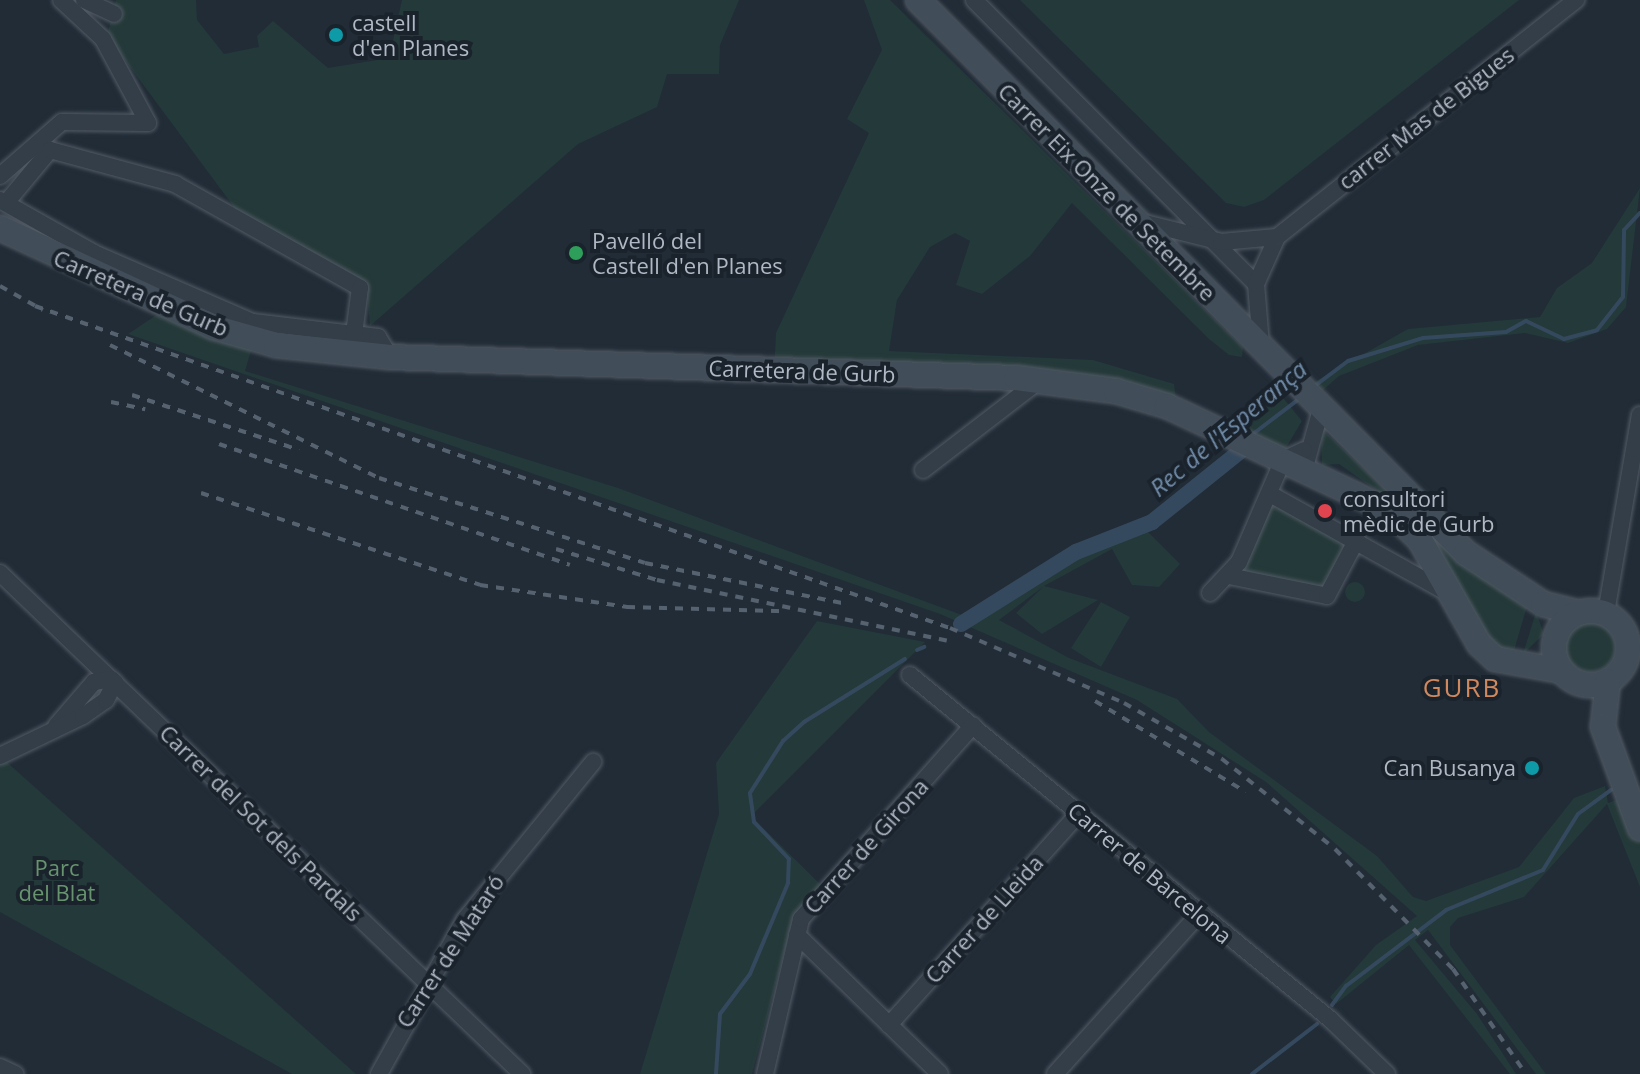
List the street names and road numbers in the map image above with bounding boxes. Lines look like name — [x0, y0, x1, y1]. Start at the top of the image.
street label: carrer Mas de Bigues — [1333, 41, 1519, 195]
street label: Carrer Eix Onze de Setembre — [993, 78, 1221, 306]
street label: Carretera de Gurb — [50, 244, 232, 342]
street label: Carretera de Gurb — [708, 355, 896, 387]
street label: Carrer del Sot dels Pardals — [154, 719, 368, 927]
street label: Carrer de Girona — [799, 773, 933, 919]
street label: Carrer de Barcelona — [1063, 797, 1237, 949]
street label: Carrer de Lleida — [920, 849, 1048, 989]
street label: Carrer de Mataró — [391, 870, 509, 1032]

